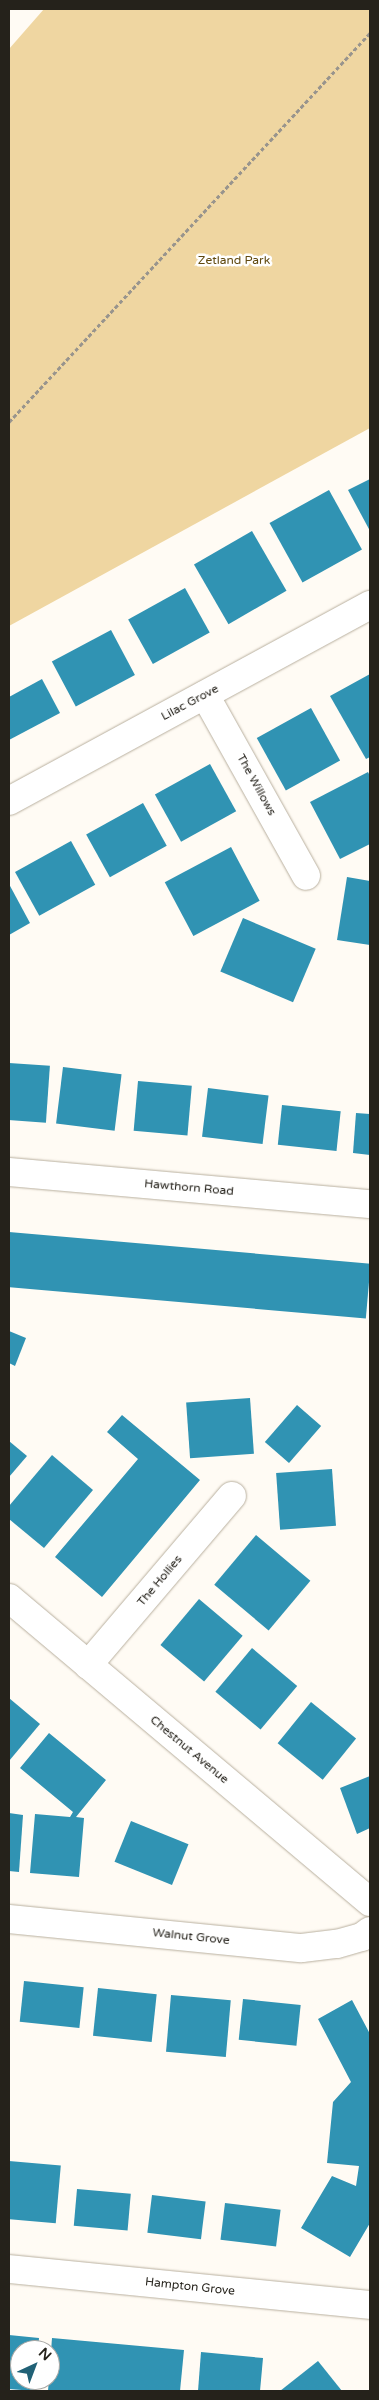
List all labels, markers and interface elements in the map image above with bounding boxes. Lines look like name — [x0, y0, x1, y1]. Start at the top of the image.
park label: Zetland Park — [198, 254, 270, 268]
street label: Lilac Grove — [159, 682, 221, 724]
street label: The Willows — [233, 752, 279, 818]
street label: Hawthorn Road — [144, 1177, 234, 1199]
street label: The Hollies — [135, 1553, 185, 1609]
street label: Chestnut Avenue — [147, 1713, 231, 1787]
street label: Walnut Grove — [152, 1926, 230, 1948]
street label: Hampton Grove — [144, 2275, 236, 2299]
north arrow — [10, 2340, 60, 2390]
text: N — [35, 2344, 55, 2364]

